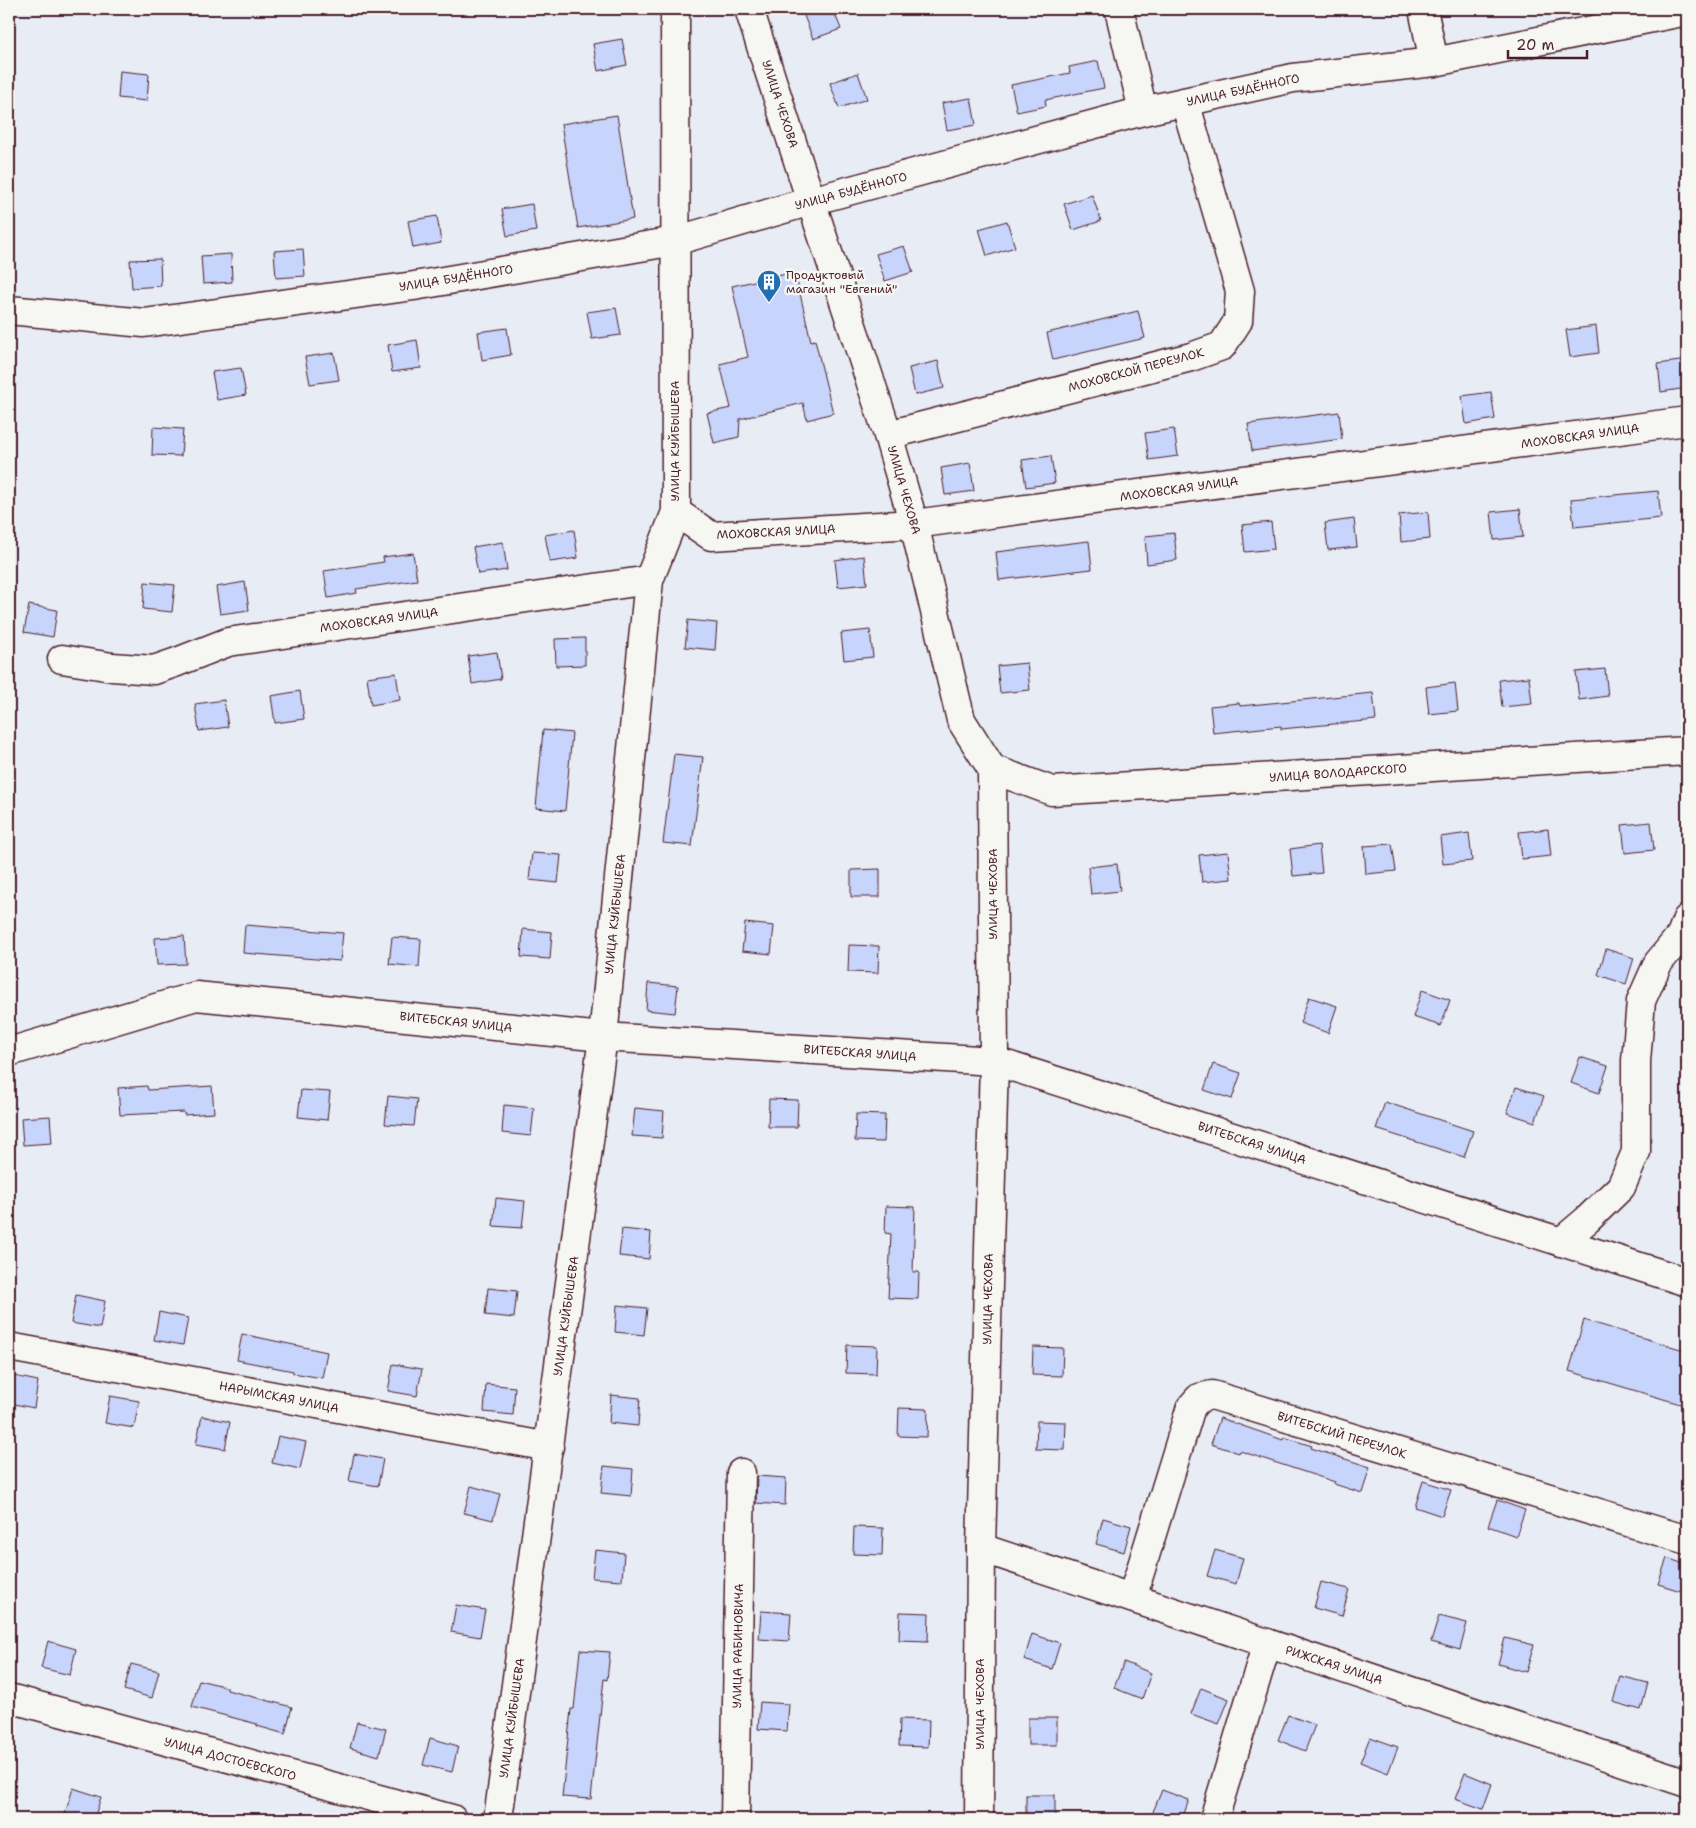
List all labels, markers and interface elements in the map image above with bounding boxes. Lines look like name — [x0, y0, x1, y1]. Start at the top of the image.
scale bar — [1508, 28, 1587, 60]
text: 20 m — [1516, 35, 1555, 55]
street label: УЛИЦА ЧЕХОВА — [758, 58, 802, 150]
street label: УЛИЦА БУДЁННОГО — [1185, 70, 1301, 110]
street label: УЛИЦА БУДЁННОГО — [793, 168, 909, 214]
street label: УЛИЦА БУДЁННОГО — [398, 261, 514, 295]
place label: Продуктовый магазин "Евгений" — [786, 267, 897, 297]
building icon: Продуктовый магазин "Евгений" — [756, 269, 782, 303]
street label: МОХОВСКОЙ ПЕРЕУЛОК — [1066, 344, 1206, 396]
street label: УЛИЦА КУЙБЫШЕВА — [667, 380, 683, 501]
street label: МОХОВСКАЯ УЛИЦА — [1520, 420, 1640, 452]
street label: УЛИЦА ЧЕХОВА — [884, 444, 924, 537]
street label: МОХОВСКАЯ УЛИЦА — [1119, 473, 1239, 505]
street label: МОХОВСКАЯ УЛИЦА — [716, 521, 836, 543]
street label: МОХОВСКАЯ УЛИЦА — [319, 604, 439, 636]
street label: УЛИЦА ВОЛОДАРСКОГО — [1269, 760, 1407, 786]
street label: УЛИЦА ЧЕХОВА — [985, 848, 1001, 940]
street label: УЛИЦА КУЙБЫШЕВА — [601, 853, 629, 975]
street label: ВИТЕБСКАЯ УЛИЦА — [399, 1008, 513, 1036]
street label: ВИТЕБСКАЯ УЛИЦА — [803, 1041, 917, 1065]
street label: ВИТЕБСКАЯ УЛИЦА — [1196, 1118, 1309, 1168]
street label: УЛИЦА ЧЕХОВА — [979, 1253, 997, 1345]
street label: УЛИЦА КУЙБЫШЕВА — [550, 1255, 582, 1377]
street label: НАРЫМСКАЯ УЛИЦА — [218, 1378, 341, 1417]
street label: ВИТЕБСКИЙ ПЕРЕУЛОК — [1275, 1408, 1409, 1462]
street label: УЛИЦА РАБИНОВИЧА — [729, 1583, 747, 1709]
street label: РИЖСКАЯ УЛИЦА — [1283, 1642, 1385, 1688]
street label: УЛИЦА КУЙБЫШЕВА — [496, 1657, 528, 1779]
street label: УЛИЦА ЧЕХОВА — [972, 1658, 988, 1750]
street label: УЛИЦА ДОСТОЕВСКОГО — [162, 1734, 298, 1784]

